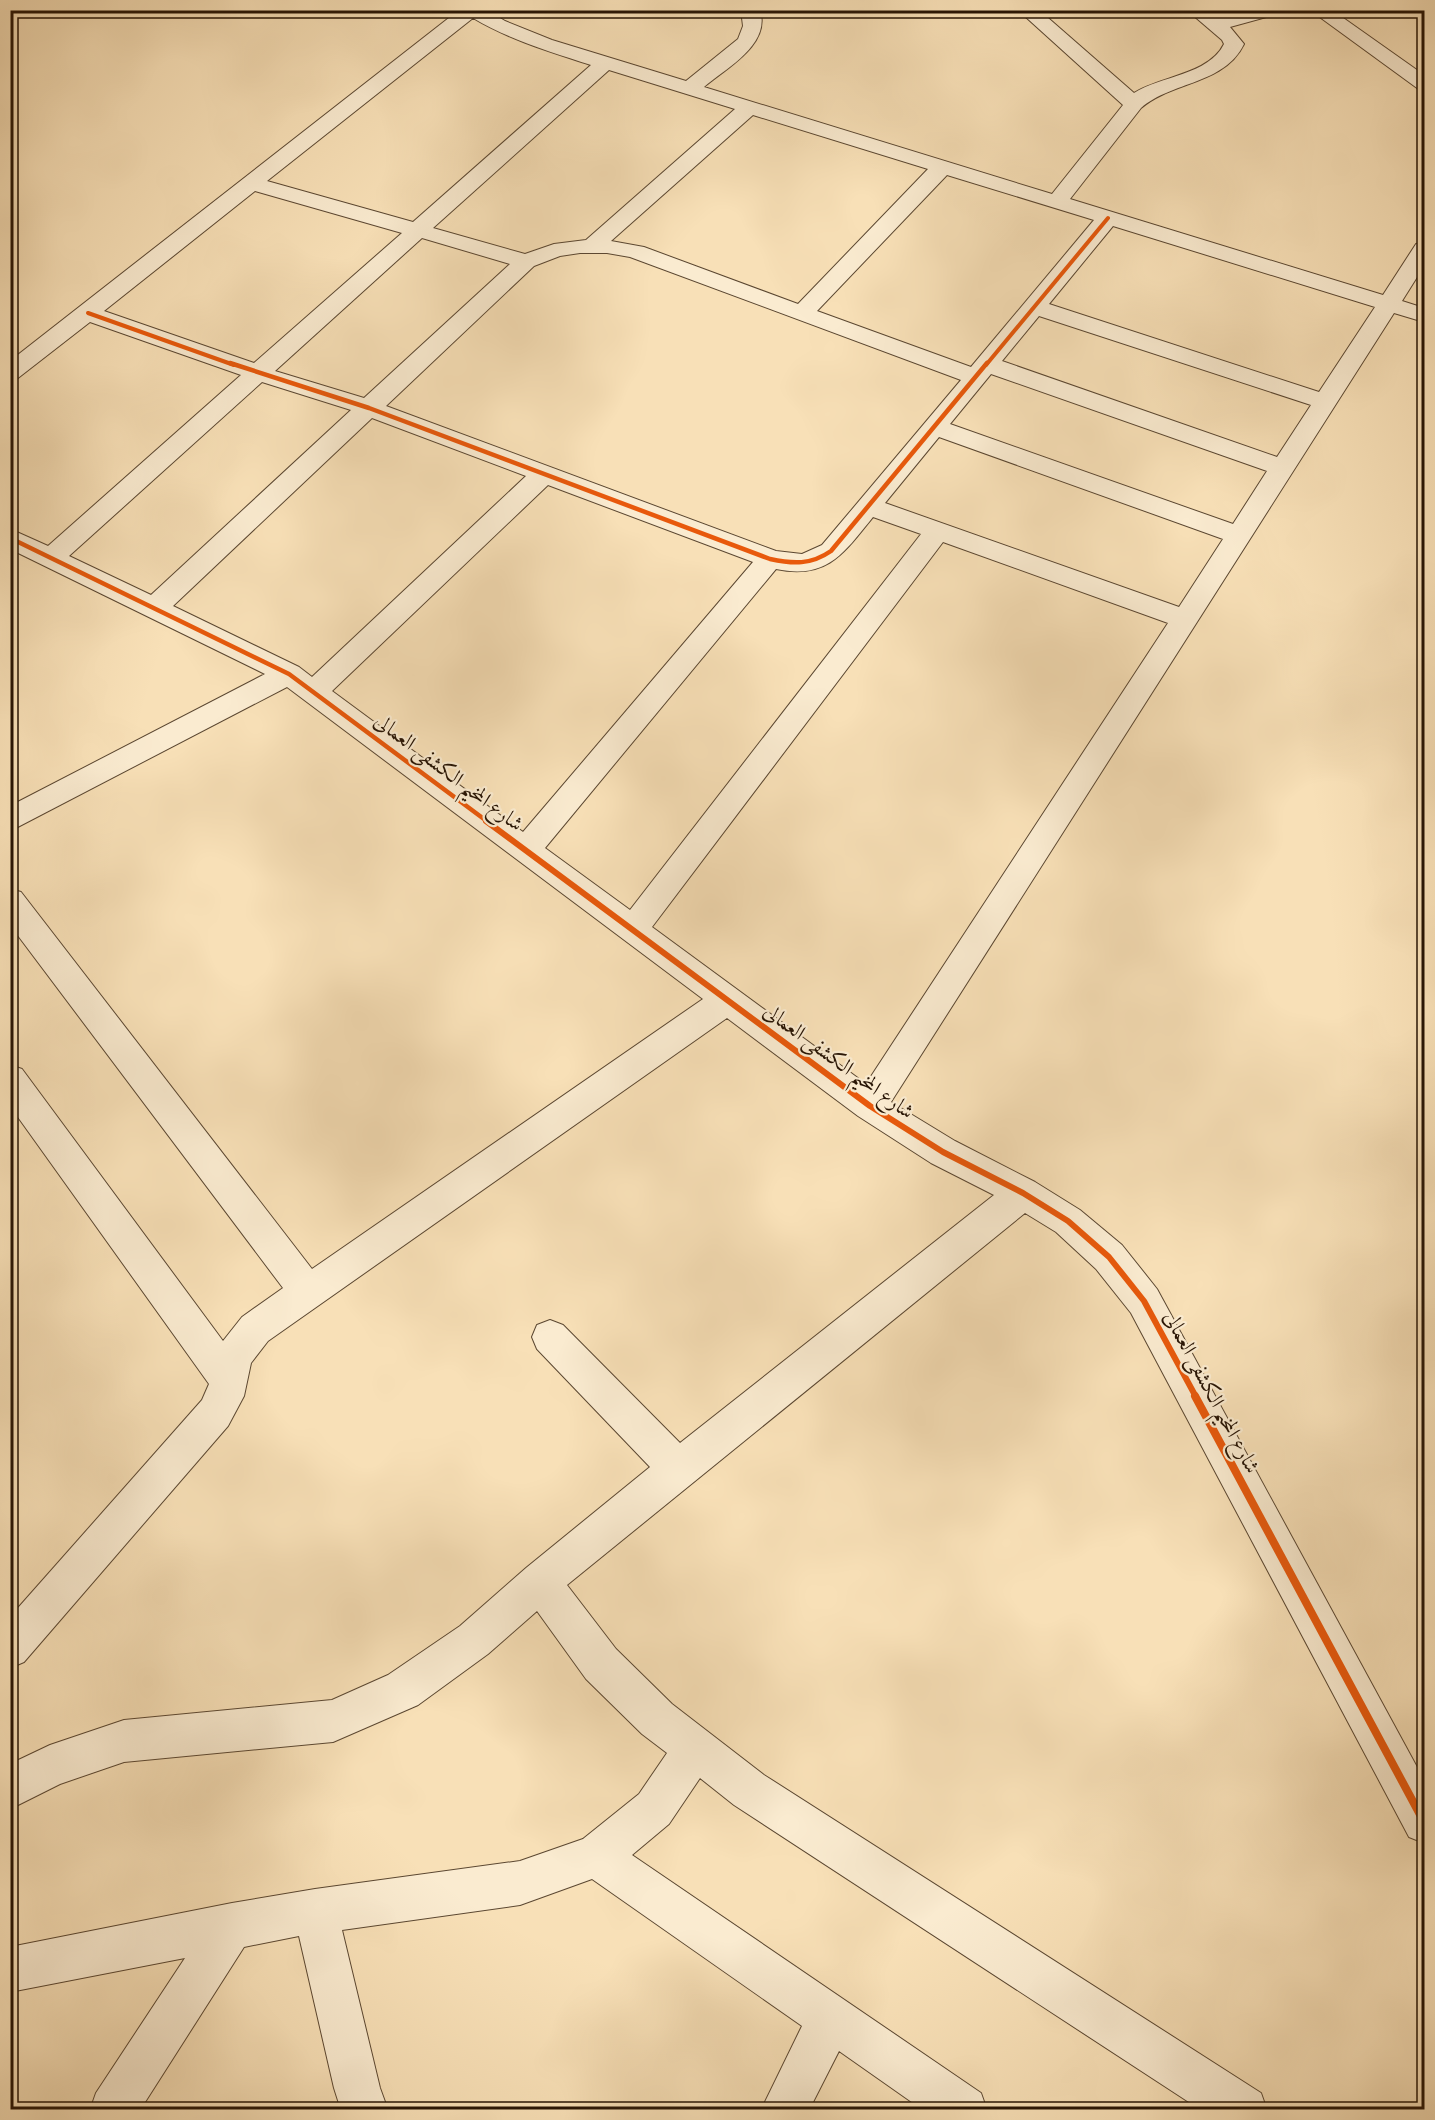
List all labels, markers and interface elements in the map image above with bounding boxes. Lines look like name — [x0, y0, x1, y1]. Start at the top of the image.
street label: شارع المخيم الكشفى العمالى — [364, 707, 529, 843]
street label: شارع المخيم الكشفى العمالى — [754, 998, 920, 1131]
street label: شارع المخيم الكشفى العمالى — [1151, 1306, 1266, 1481]

